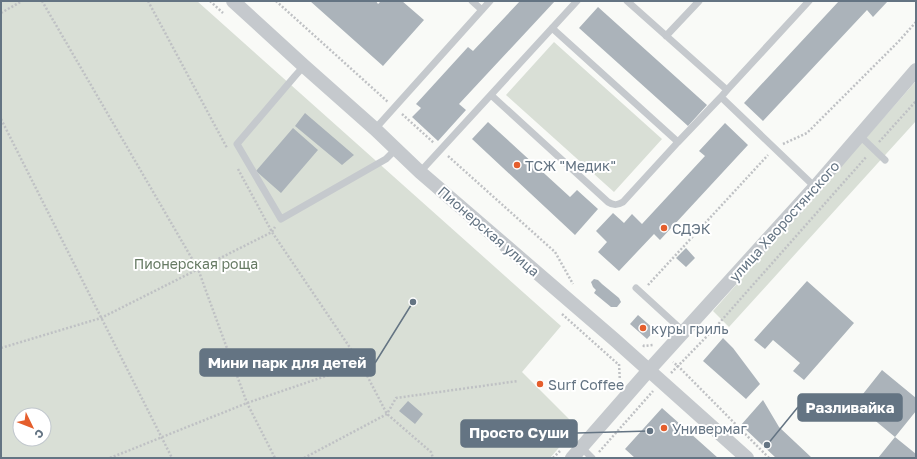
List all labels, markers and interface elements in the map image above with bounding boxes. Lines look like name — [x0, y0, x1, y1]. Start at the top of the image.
place label: ТСЖ "Медик" — [525, 157, 616, 174]
street label: улица Хворостянского — [725, 157, 843, 285]
marker: ТСЖ "Медик" — [512, 160, 522, 170]
street label: Пионерская улица — [435, 182, 543, 280]
place label: СДЭК — [672, 220, 711, 237]
marker: СДЭК — [659, 223, 669, 233]
park label: Пионерская роща — [134, 255, 258, 272]
place label: куры гриль — [651, 320, 729, 337]
marker: куры гриль — [638, 323, 648, 333]
callout: Мини парк для детей — [200, 349, 375, 376]
text: Мини парк для детей — [208, 353, 366, 371]
place label: Surf Coffee — [548, 376, 624, 393]
marker: Surf Coffee — [535, 379, 545, 389]
callout: Разливайка — [798, 394, 902, 421]
text: Разливайка — [806, 398, 895, 416]
north arrow — [12, 407, 52, 447]
callout: Просто Суши — [461, 420, 577, 447]
place label: Универмаг — [672, 420, 748, 437]
text: Просто Суши — [469, 423, 569, 441]
marker: Универмаг — [659, 423, 669, 433]
text: С — [32, 427, 47, 442]

